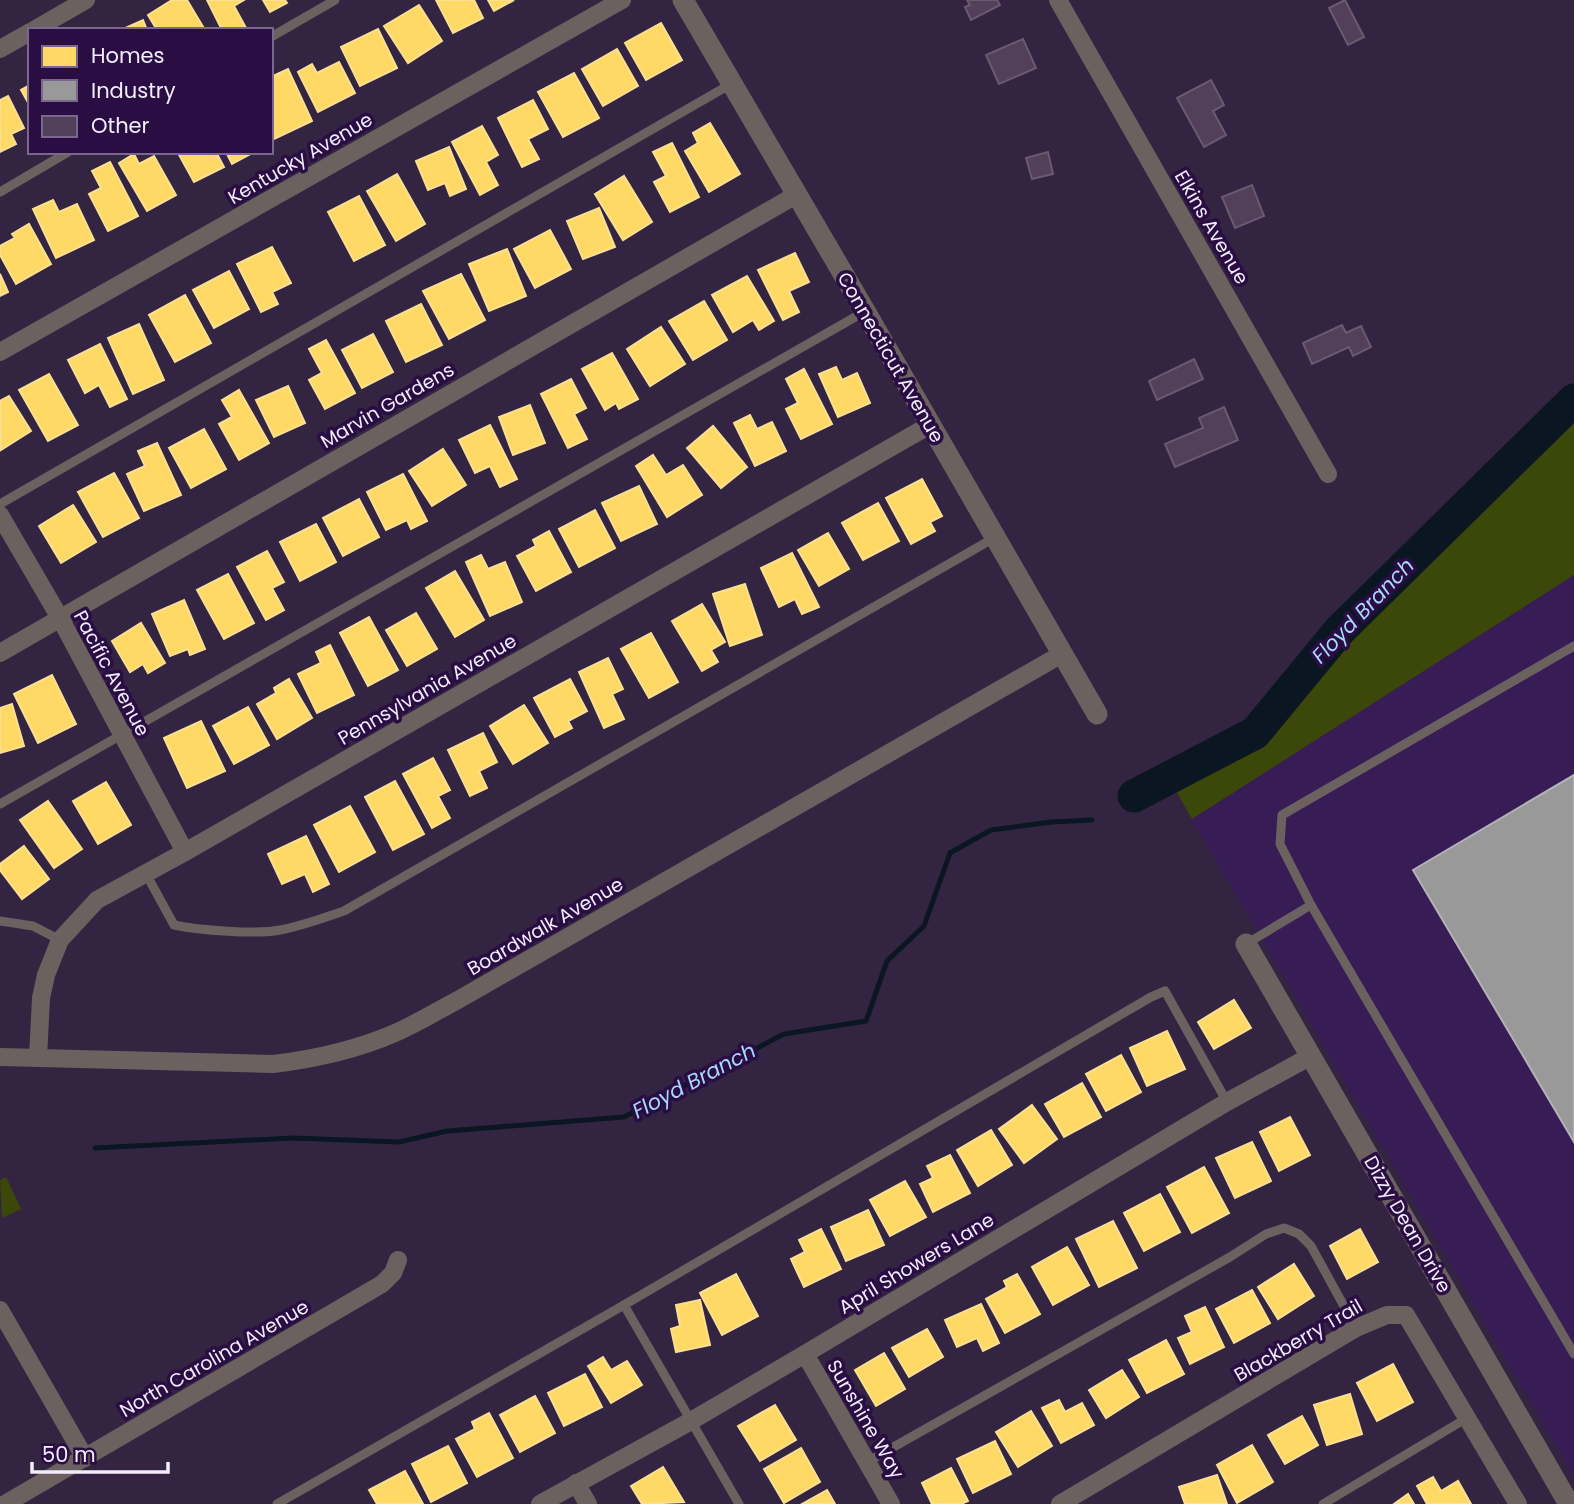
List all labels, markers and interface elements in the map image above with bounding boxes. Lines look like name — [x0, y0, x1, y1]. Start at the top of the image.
legend — [28, 28, 273, 154]
text: Homes — [91, 41, 165, 70]
text: Industry — [91, 76, 176, 105]
street label: Kentucky Avenue — [223, 106, 378, 211]
text: Other — [91, 111, 150, 140]
street label: Elkins Avenue — [1168, 165, 1255, 289]
street label: Connecticut Avenue — [831, 267, 951, 448]
street label: Marvin Gardens — [315, 356, 459, 455]
water label: Floyd Branch — [1305, 552, 1420, 670]
street label: Pacific Avenue — [67, 606, 156, 741]
street label: Pennsylvania Avenue — [333, 627, 521, 752]
street label: Boardwalk Avenue — [462, 871, 628, 982]
water label: Floyd Branch — [627, 1036, 761, 1125]
street label: Dizzy Dean Drive — [1357, 1151, 1458, 1298]
street label: April Showers Lane — [833, 1206, 999, 1321]
street label: North Carolina Avenue — [115, 1293, 314, 1424]
street label: Blackberry Trail — [1229, 1293, 1368, 1388]
street label: Sunshine Way — [821, 1355, 911, 1484]
scale bar — [32, 1430, 168, 1474]
text: 50 m — [42, 1440, 96, 1469]

